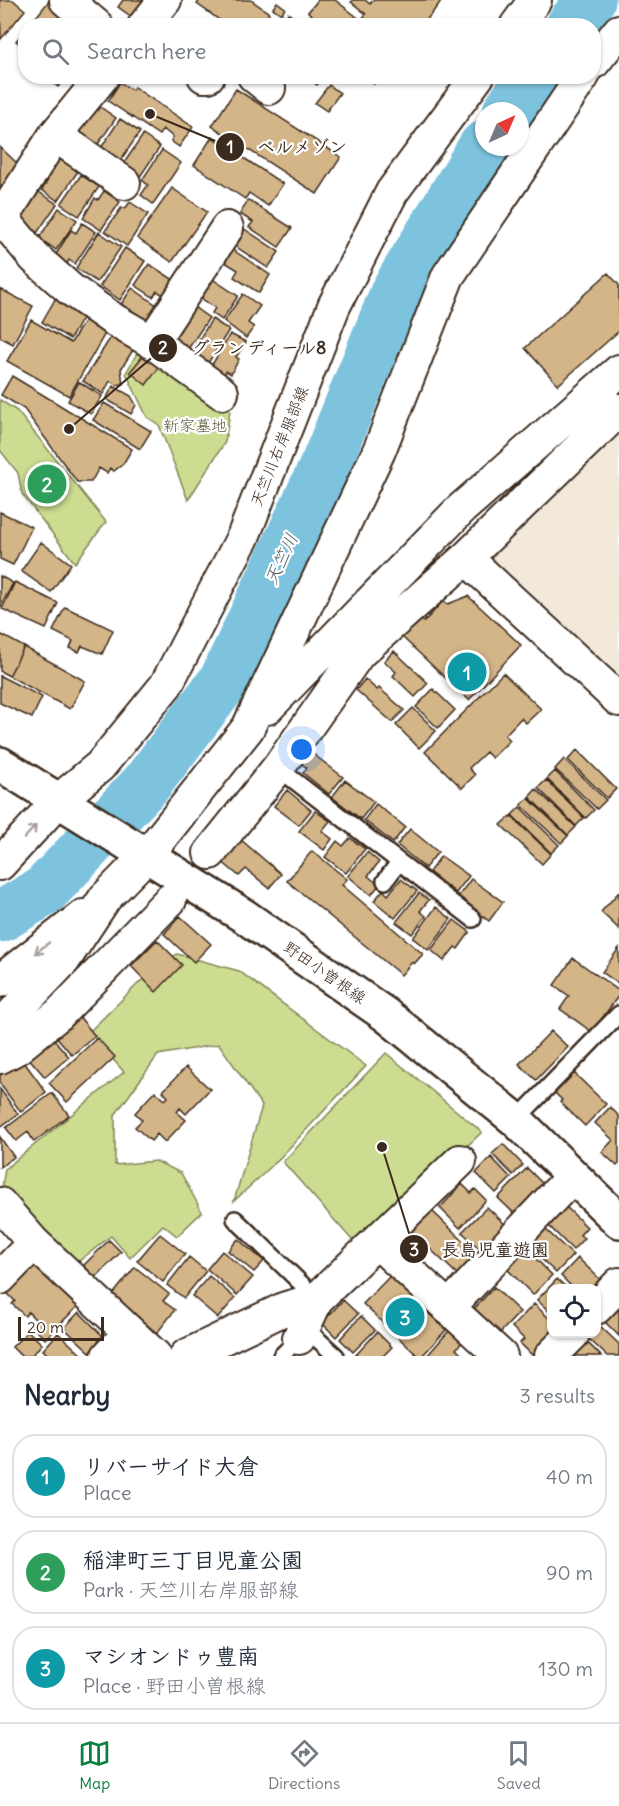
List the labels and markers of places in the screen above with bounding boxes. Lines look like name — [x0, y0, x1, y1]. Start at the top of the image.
callout: ベルメゾン — [215, 129, 359, 165]
callout: グランディール8 — [148, 330, 339, 366]
pin: 2 — [28, 462, 66, 506]
pin: 1 — [448, 650, 486, 694]
callout: 長島児童遊園 — [399, 1231, 561, 1267]
pin: 3 — [386, 1294, 424, 1340]

